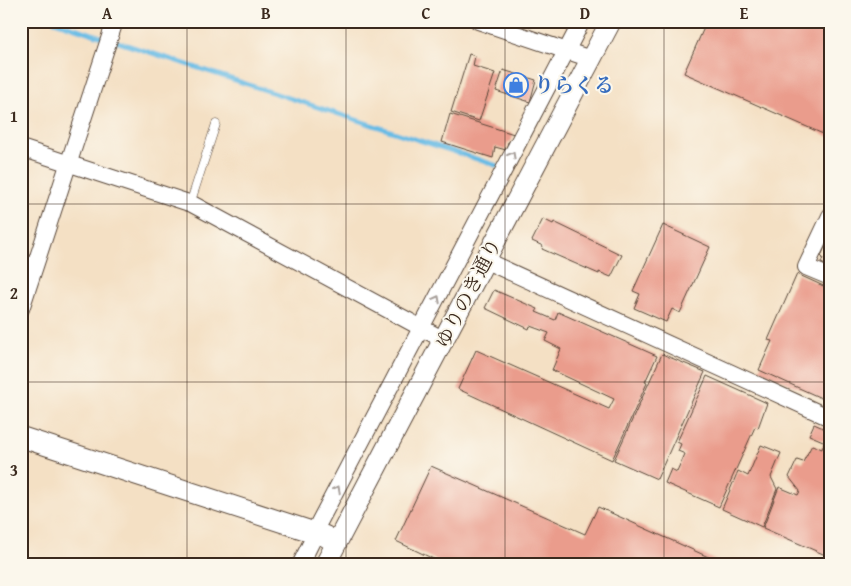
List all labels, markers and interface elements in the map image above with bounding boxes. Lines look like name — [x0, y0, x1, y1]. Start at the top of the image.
text: A — [102, 1, 113, 25]
text: B — [261, 1, 271, 25]
text: C — [421, 1, 431, 25]
text: D — [580, 1, 590, 25]
text: E — [740, 1, 749, 25]
place label: りらくる — [534, 70, 614, 99]
shop icon: りらくる — [503, 72, 529, 98]
text: 1 — [10, 104, 18, 128]
one-way arrow — [506, 151, 516, 160]
street label: ゆりのき通り — [427, 233, 508, 353]
text: 2 — [10, 281, 18, 305]
one-way arrow — [431, 295, 441, 304]
text: 3 — [10, 458, 18, 482]
one-way arrow — [331, 486, 341, 495]

